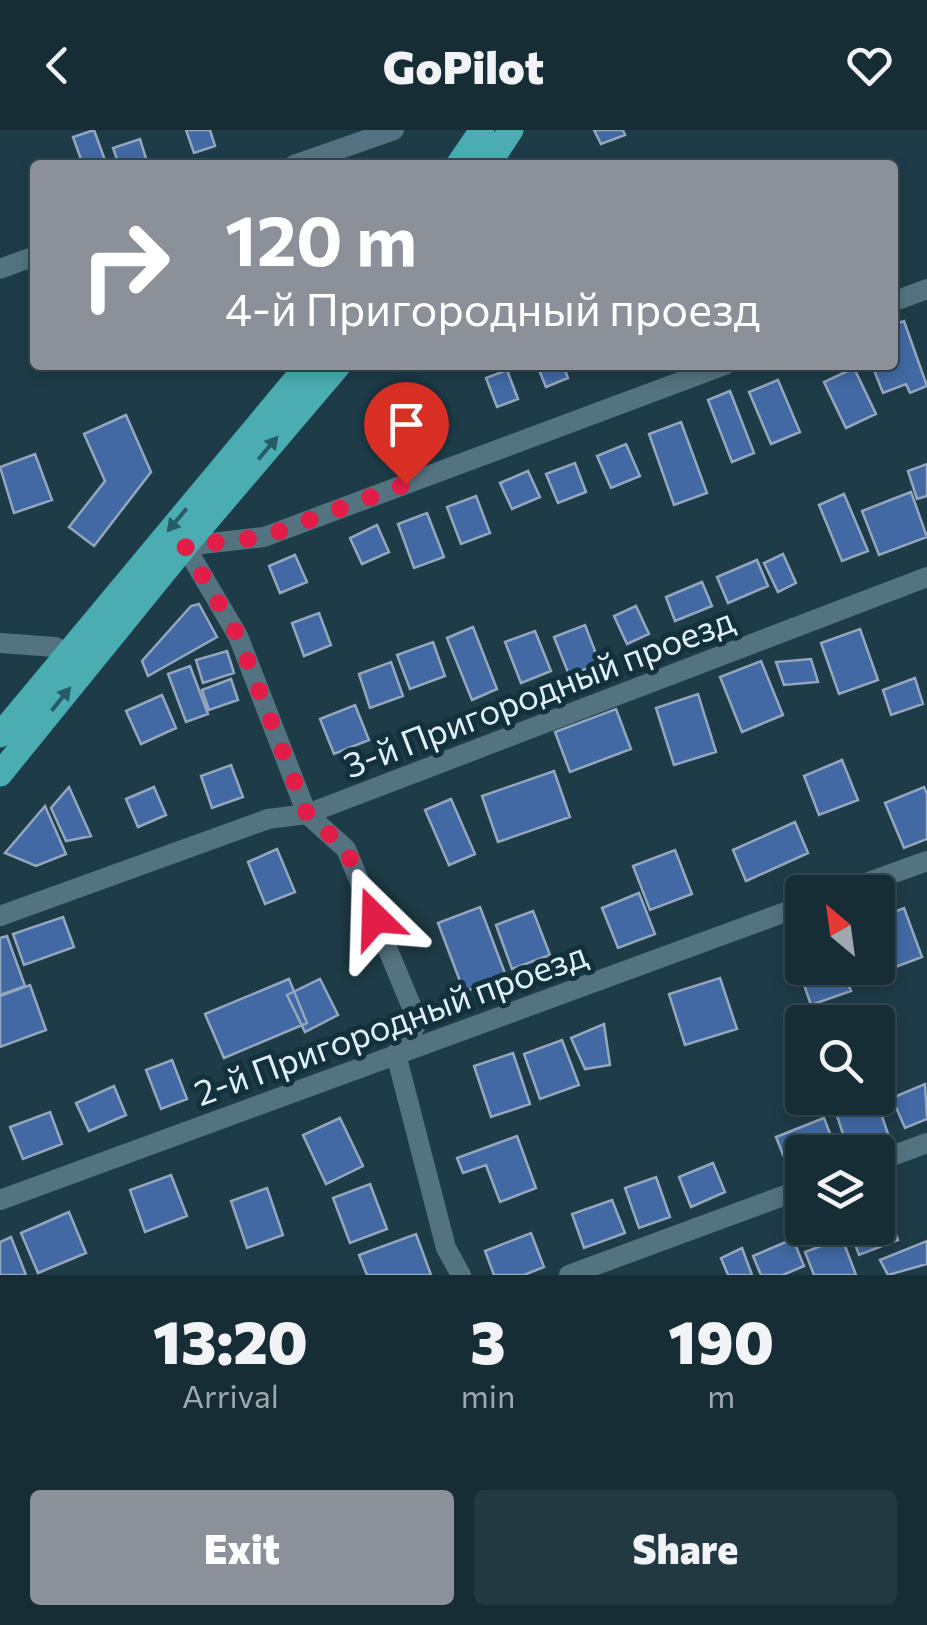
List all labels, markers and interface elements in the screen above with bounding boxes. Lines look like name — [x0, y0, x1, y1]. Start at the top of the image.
icon: back — [30, 38, 85, 93]
text: GoPilot — [383, 38, 544, 93]
icon: heart — [842, 38, 897, 93]
text: 120 m — [225, 195, 417, 280]
icon: right — [60, 200, 190, 330]
text: 4-й Пригородный проезд — [225, 280, 760, 335]
pin — [364, 382, 449, 485]
icon: arrive — [379, 397, 434, 452]
one-way arrow — [257, 436, 279, 461]
one-way arrow — [167, 508, 189, 533]
street label: 3-й Пригородный проезд — [337, 597, 739, 785]
one-way arrow — [50, 686, 71, 711]
position arrow — [323, 866, 427, 970]
north arrow — [785, 875, 895, 985]
map controls — [785, 875, 895, 1245]
street label: 2-й Пригородный проезд — [188, 931, 592, 1113]
button: search — [785, 1005, 895, 1115]
button: layers — [785, 1135, 895, 1245]
text: 13:20 — [153, 1303, 308, 1376]
text: 3 — [470, 1303, 506, 1376]
text: 190 — [668, 1303, 774, 1376]
text: Arrival — [182, 1375, 279, 1415]
text: min — [461, 1375, 515, 1415]
text: m — [707, 1375, 735, 1415]
button: Exit — [30, 1490, 454, 1605]
button: Share — [474, 1490, 897, 1605]

